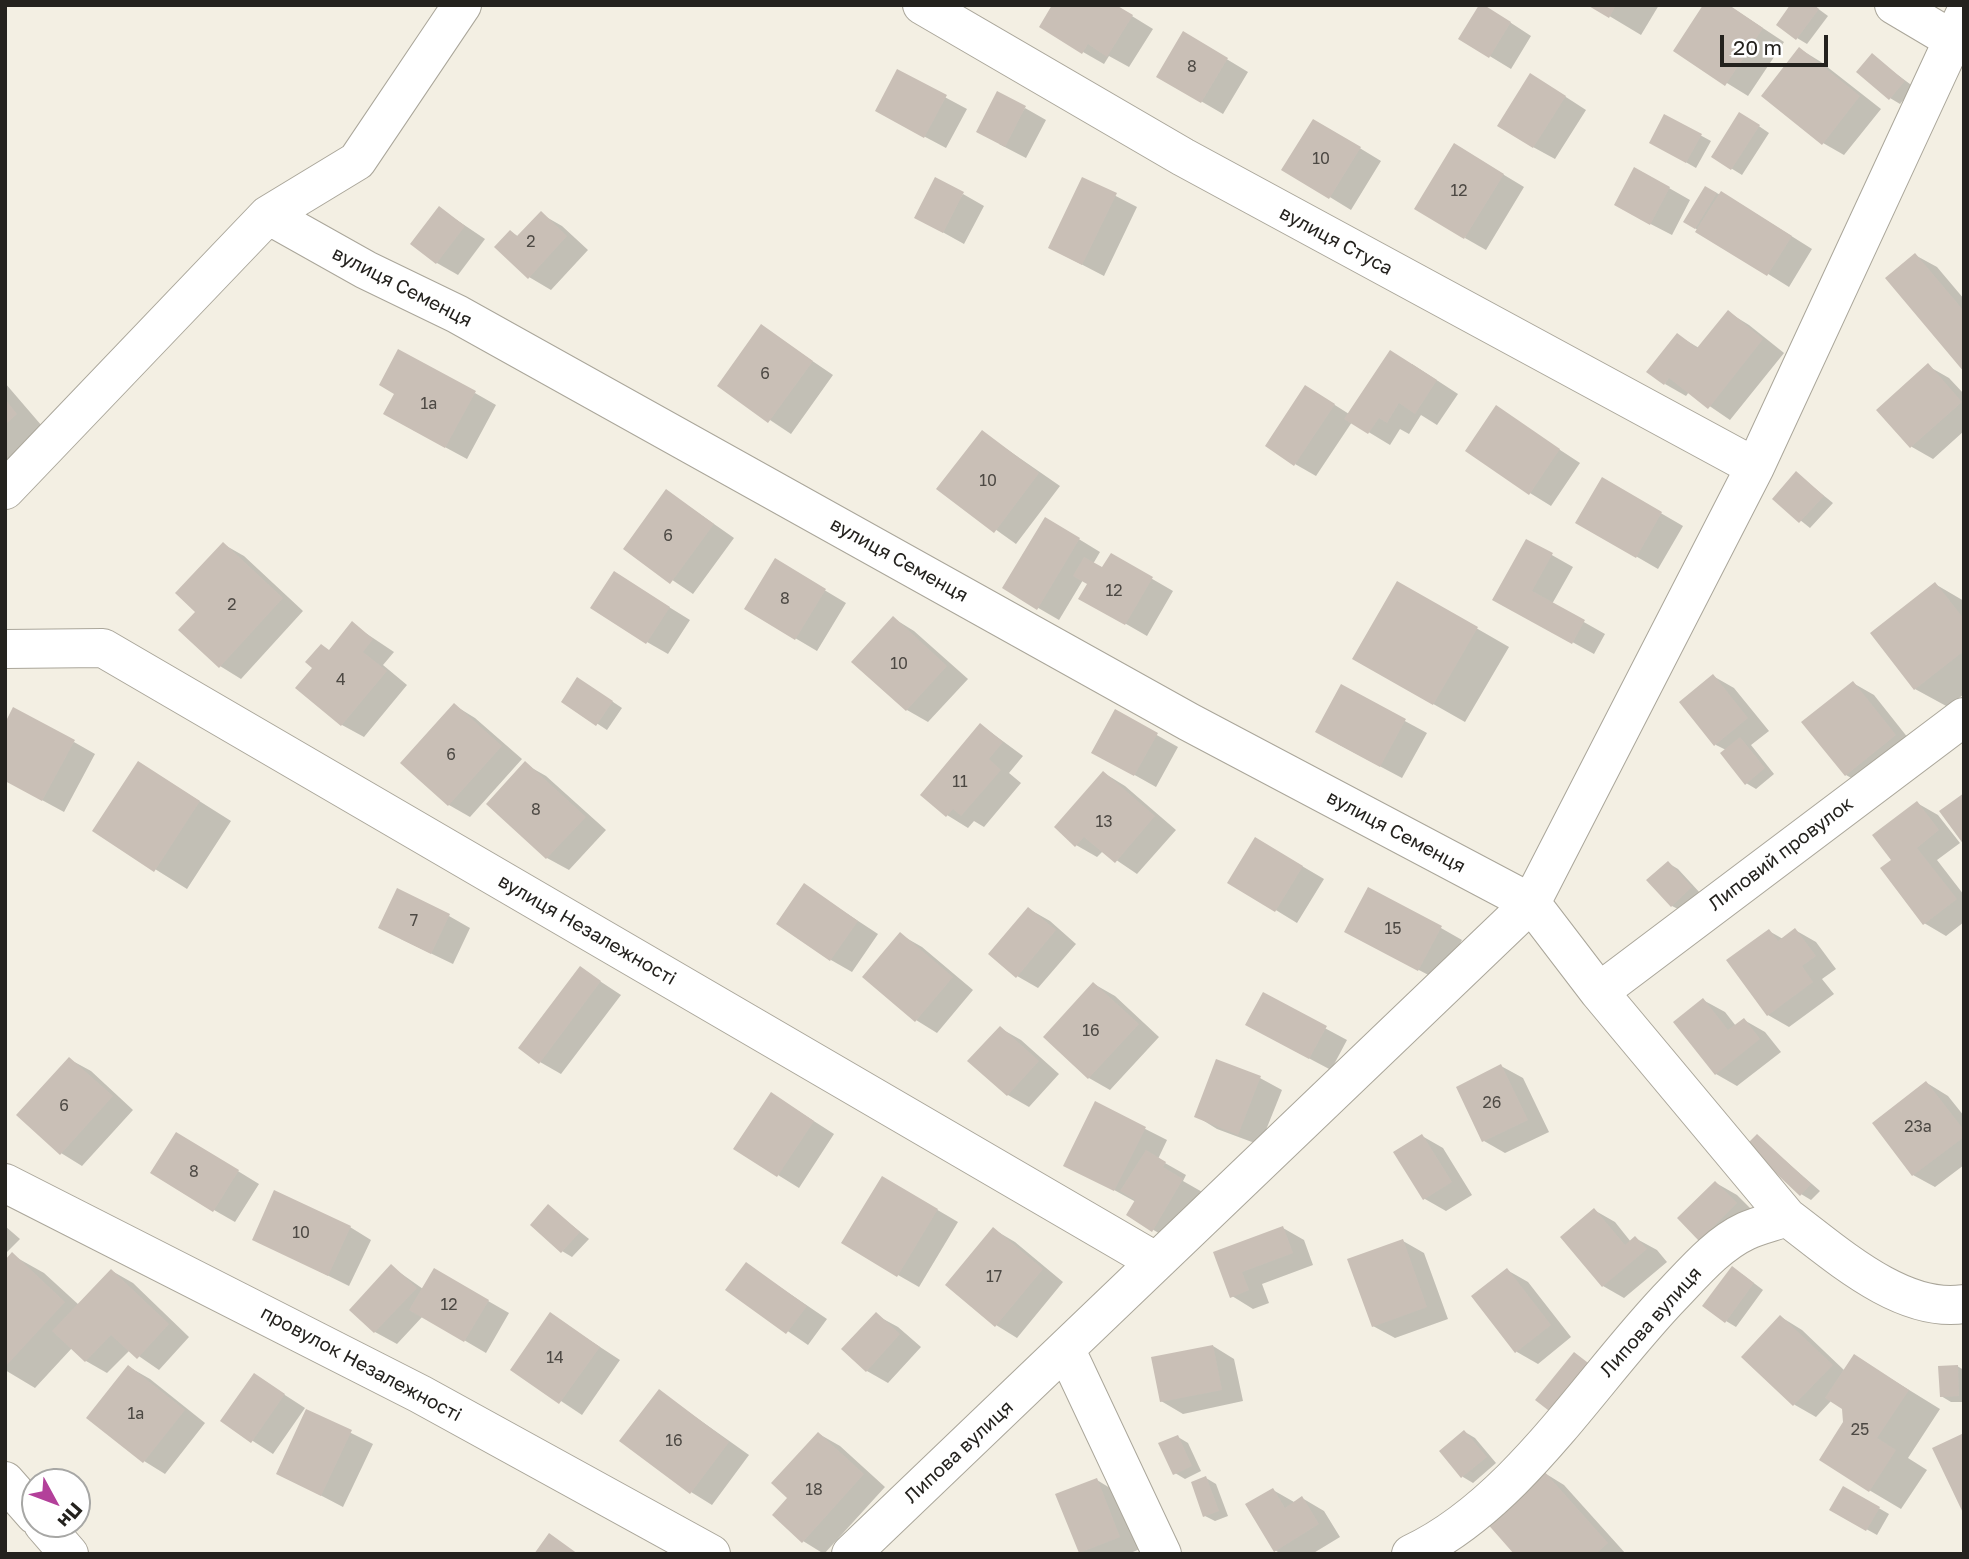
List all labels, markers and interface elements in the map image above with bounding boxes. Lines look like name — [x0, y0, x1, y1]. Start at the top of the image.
scale bar — [1724, 21, 1832, 65]
text: 20 m — [1733, 34, 1782, 60]
house number: 8 — [1187, 57, 1197, 77]
house number: 10 — [1312, 149, 1330, 169]
house number: 12 — [1450, 181, 1468, 201]
street label: вулиця Стуса — [1276, 202, 1396, 280]
house number: 2 — [526, 232, 536, 252]
street label: вулиця Семенця — [328, 242, 476, 332]
house number: 6 — [760, 364, 770, 384]
house number: 1а — [421, 394, 437, 414]
house number: 10 — [979, 471, 997, 491]
street label: вулиця Семенця — [826, 513, 972, 607]
house number: 6 — [663, 526, 673, 546]
house number: 12 — [1105, 581, 1123, 601]
house number: 8 — [780, 589, 790, 609]
house number: 2 — [227, 595, 237, 615]
house number: 10 — [890, 654, 908, 674]
house number: 4 — [336, 670, 346, 690]
house number: 6 — [446, 745, 456, 765]
house number: 11 — [952, 772, 968, 792]
street label: вулиця Семенця — [1323, 786, 1469, 878]
street label: Липовий провулок — [1704, 792, 1858, 916]
house number: 8 — [531, 800, 541, 820]
house number: 13 — [1095, 812, 1113, 832]
street label: вулиця Незалежності — [494, 870, 680, 990]
house number: 7 — [410, 911, 418, 931]
house number: 15 — [1384, 919, 1402, 939]
house number: 16 — [1082, 1021, 1100, 1041]
house number: 26 — [1483, 1093, 1501, 1113]
house number: 6 — [59, 1096, 69, 1116]
house number: 23а — [1904, 1117, 1932, 1137]
house number: 8 — [189, 1162, 199, 1182]
house number: 10 — [292, 1223, 310, 1243]
street label: Липова вулиця — [1596, 1262, 1706, 1382]
house number: 17 — [986, 1267, 1002, 1287]
house number: 12 — [440, 1295, 458, 1315]
street label: провулок Незалежності — [257, 1301, 465, 1427]
house number: 14 — [546, 1348, 564, 1368]
street label: Липова вулиця — [900, 1396, 1018, 1508]
house number: 1а — [128, 1404, 144, 1424]
house number: 25 — [1851, 1420, 1869, 1440]
house number: 16 — [665, 1431, 683, 1451]
north arrow — [21, 1468, 91, 1538]
house number: 18 — [805, 1480, 823, 1500]
text: Пн — [54, 1498, 88, 1533]

